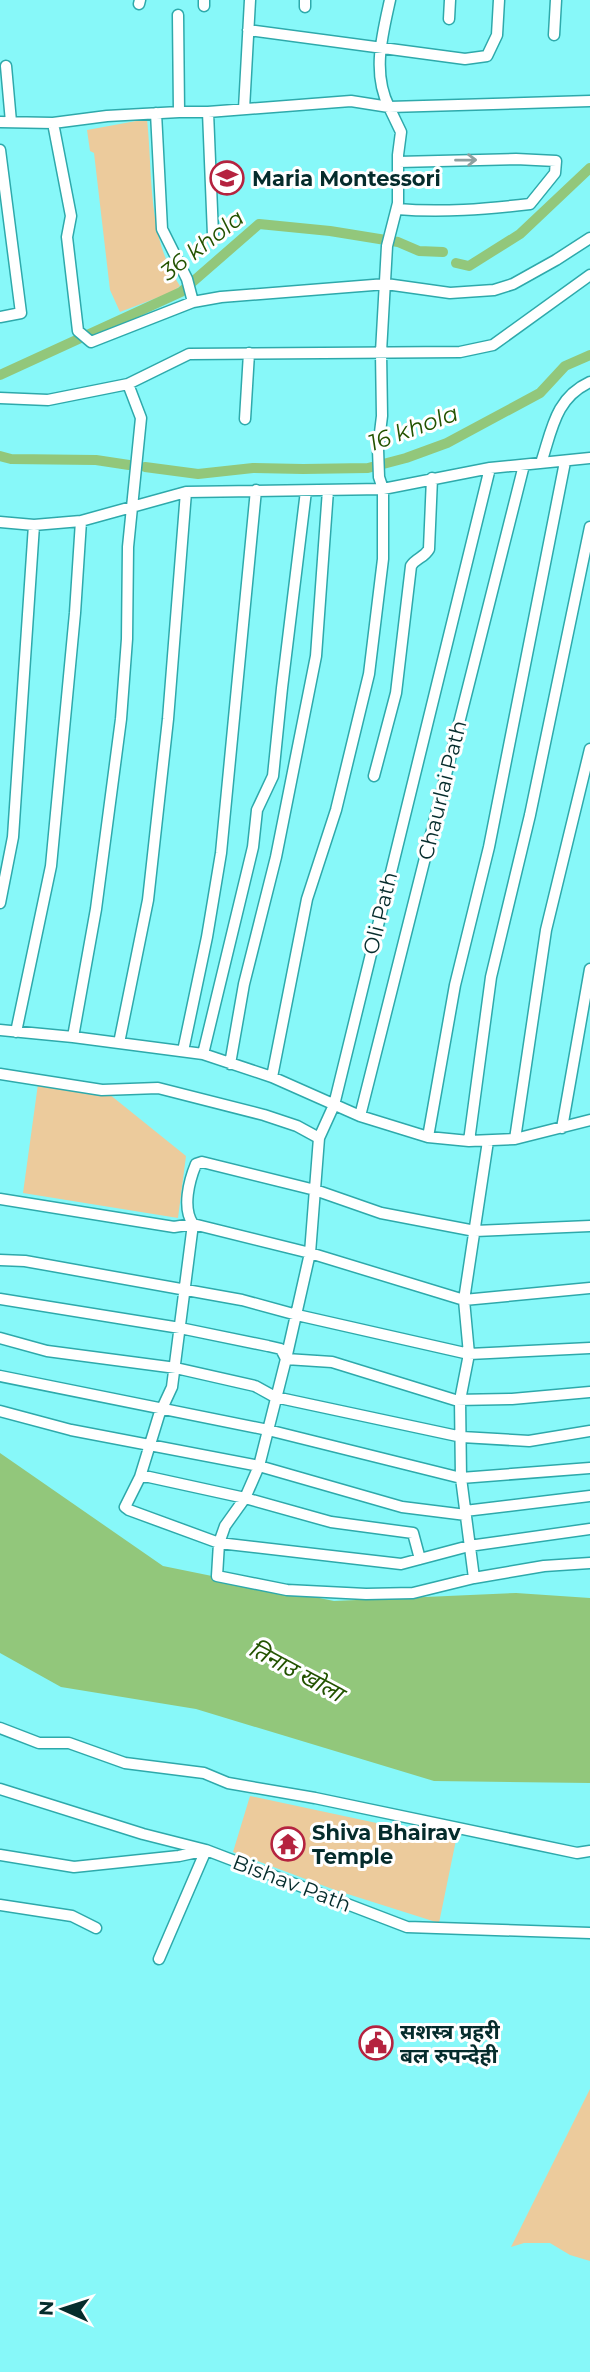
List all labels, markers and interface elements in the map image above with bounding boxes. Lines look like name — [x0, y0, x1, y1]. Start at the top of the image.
one-way arrow — [455, 154, 478, 167]
school or university icon: Maria Montessori — [208, 159, 246, 197]
place label: Maria Montessori — [252, 166, 441, 191]
water label: 36 khola — [154, 204, 249, 287]
water label: 16 khola — [364, 399, 462, 457]
street label: Chaurlai Path — [413, 718, 471, 862]
street label: Oli Path — [358, 869, 402, 957]
water label: तिनाउ खोला — [244, 1635, 351, 1709]
place label: Shiva Bhairav Temple — [312, 1820, 461, 1869]
temple icon: Shiva Bhairav Temple — [269, 1825, 307, 1863]
street label: Bishav Path — [229, 1849, 355, 1917]
place label: सशस्त्र प्रहरी बल रुपन्देही — [400, 2019, 500, 2068]
public building icon: सशस्त्र प्रहरी बल रुपन्देही — [357, 2024, 395, 2062]
north arrow — [28, 2274, 98, 2344]
text: N — [35, 2300, 58, 2316]

